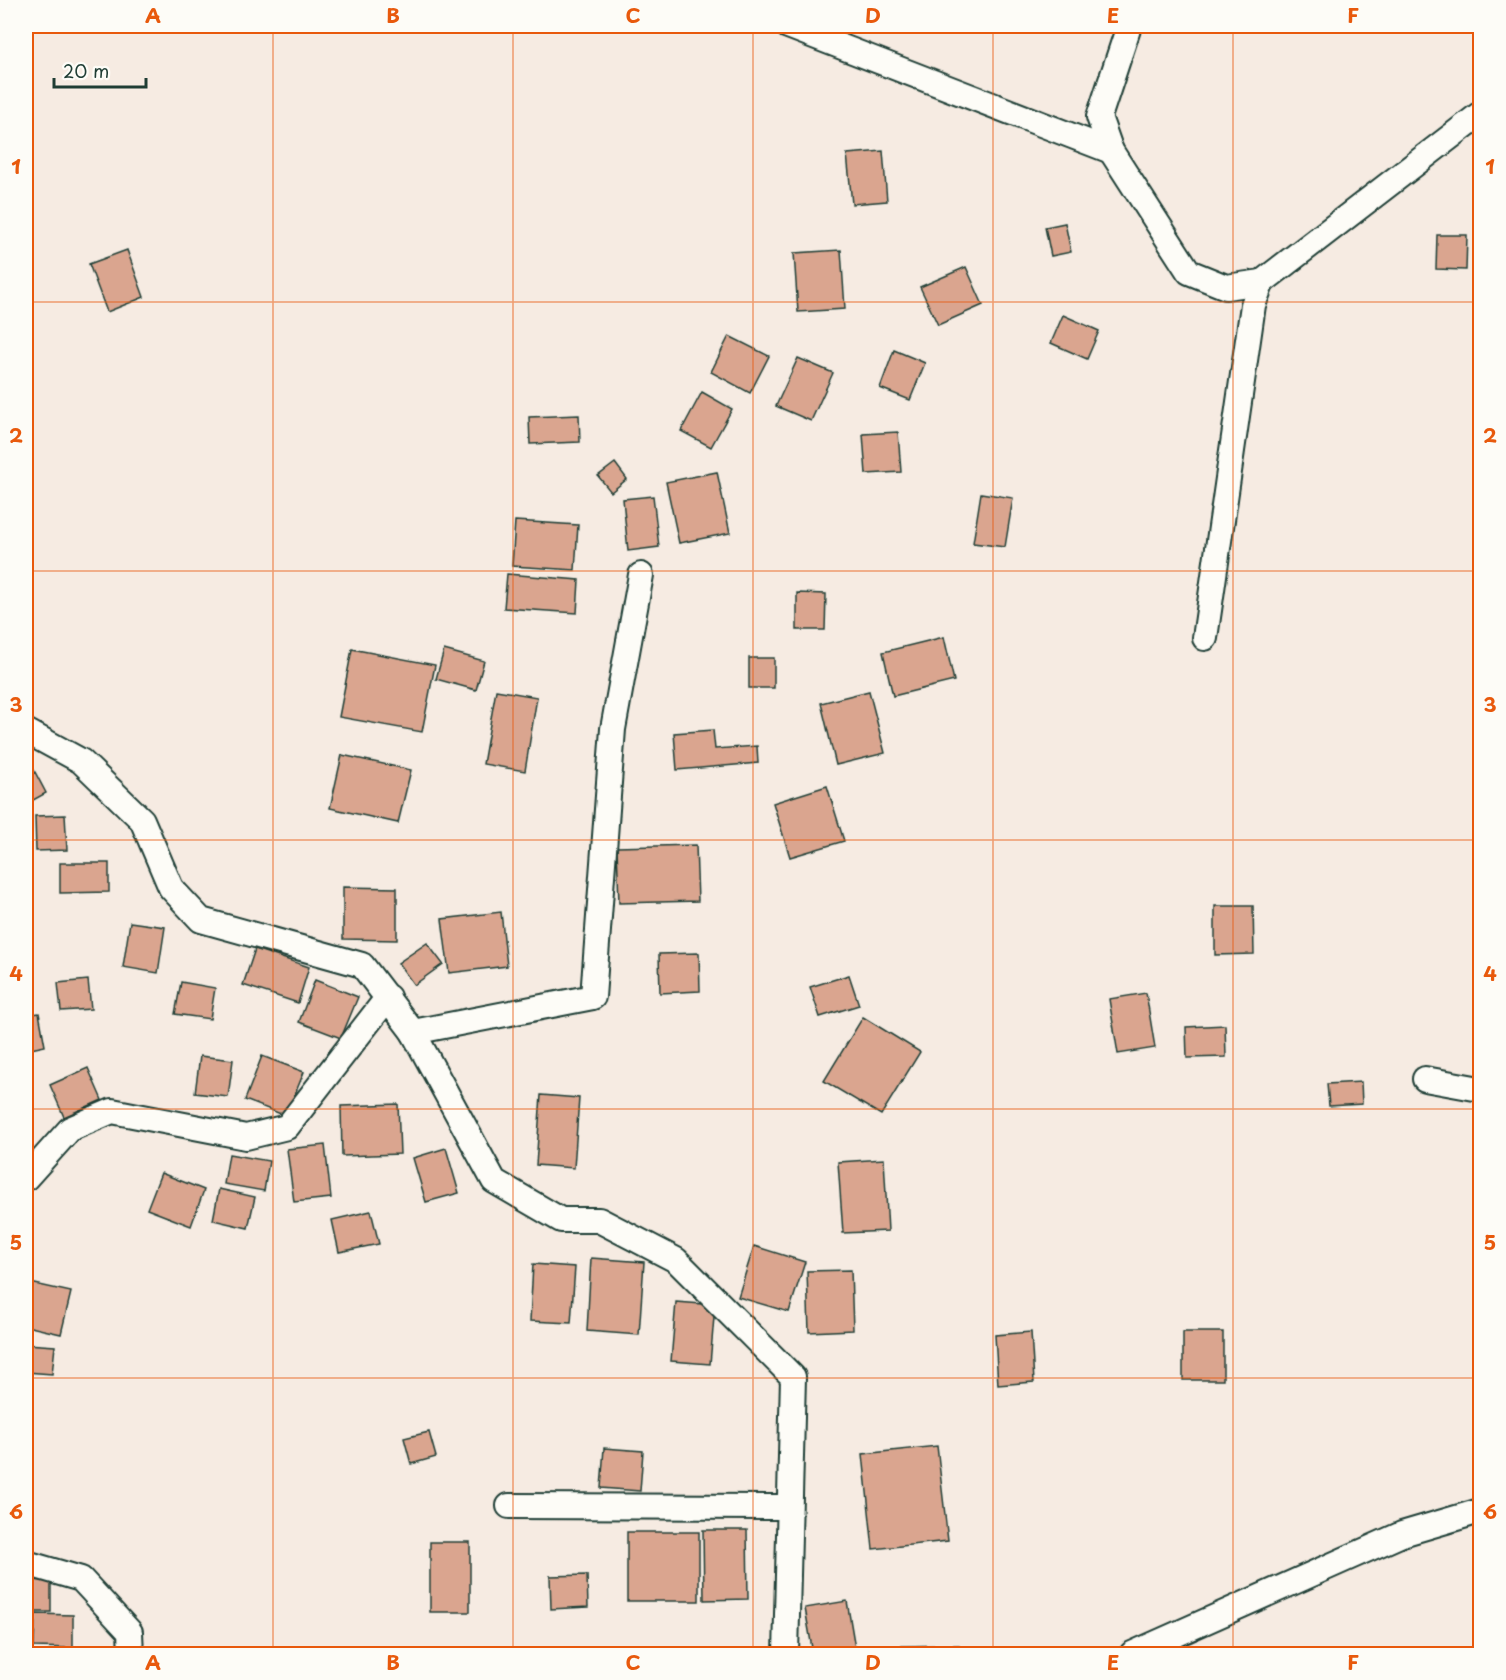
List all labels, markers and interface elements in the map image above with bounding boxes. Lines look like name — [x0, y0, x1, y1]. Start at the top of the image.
text: A — [145, 0, 161, 30]
text: B — [386, 0, 400, 30]
text: C — [625, 0, 641, 30]
text: D — [865, 0, 881, 30]
text: E — [1107, 0, 1119, 30]
text: F — [1347, 0, 1359, 30]
scale bar — [54, 51, 146, 89]
text: 20 m — [63, 57, 109, 84]
text: 1 — [11, 151, 21, 181]
text: 1 — [1485, 151, 1495, 181]
text: 2 — [9, 420, 23, 450]
text: 2 — [1483, 420, 1497, 450]
text: 3 — [9, 689, 23, 719]
text: 3 — [1483, 689, 1497, 719]
text: 4 — [9, 958, 23, 988]
text: 4 — [1483, 958, 1497, 988]
text: 5 — [10, 1227, 22, 1257]
text: 5 — [1484, 1227, 1496, 1257]
text: 6 — [9, 1496, 23, 1526]
text: 6 — [1483, 1496, 1497, 1526]
text: A — [145, 1647, 161, 1677]
text: B — [386, 1647, 400, 1677]
text: C — [625, 1647, 641, 1677]
text: D — [865, 1647, 881, 1677]
text: E — [1107, 1647, 1119, 1677]
text: F — [1347, 1647, 1359, 1677]

